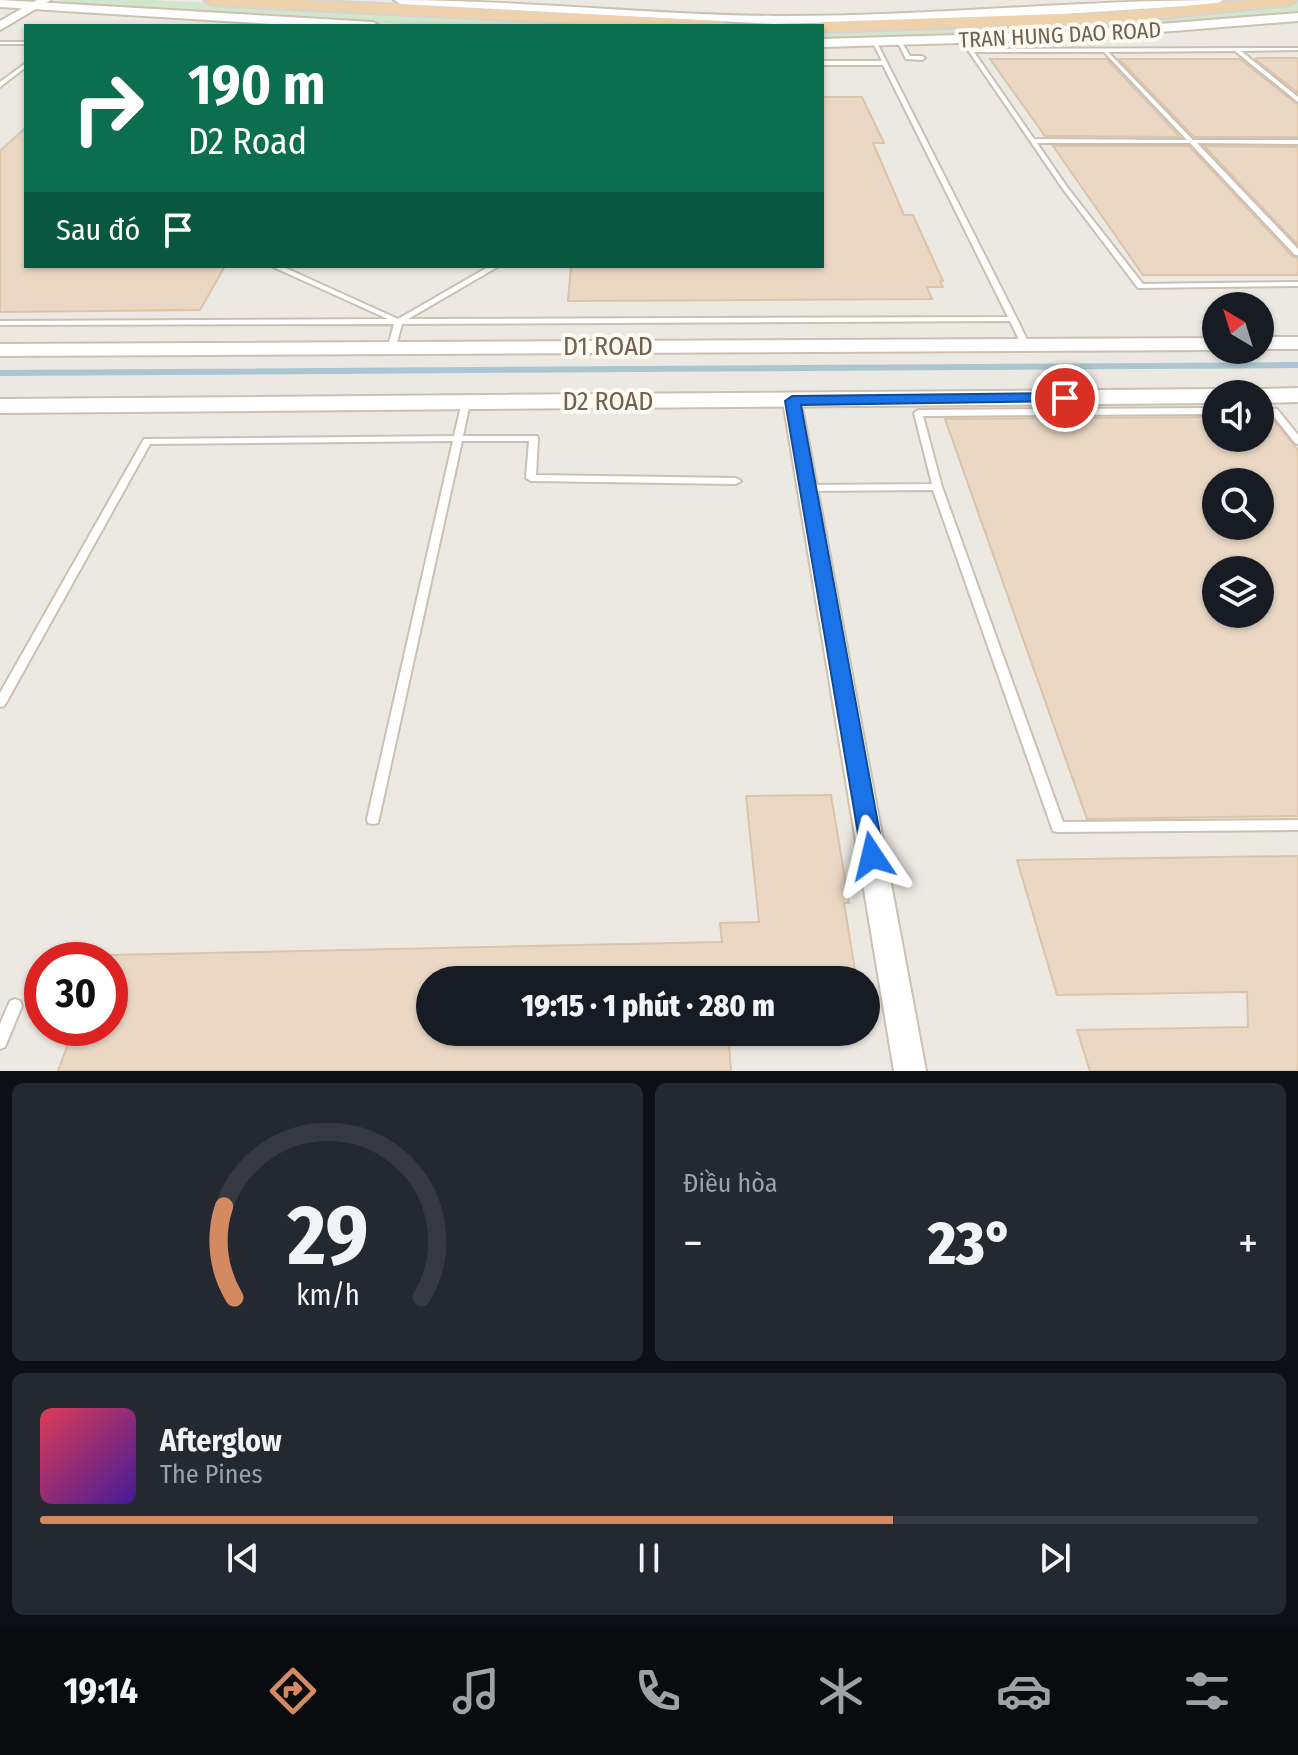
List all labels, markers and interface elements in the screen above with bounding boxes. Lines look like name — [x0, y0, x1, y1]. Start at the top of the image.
street label: TRAN HUNG DAO ROAD — [958, 16, 1162, 54]
text: 190 m — [188, 52, 326, 119]
icon: right — [56, 56, 160, 160]
text: D2 Road — [188, 120, 307, 164]
icon: arrive — [156, 208, 200, 252]
text: Sau đó — [56, 212, 140, 248]
north arrow — [1202, 292, 1274, 364]
map controls — [1202, 292, 1274, 628]
street label: D1 ROAD — [563, 331, 653, 362]
pin — [1031, 364, 1099, 432]
icon: arrive — [1043, 376, 1087, 420]
button: sound — [1202, 380, 1274, 452]
street label: D2 ROAD — [563, 386, 653, 417]
button: search — [1202, 468, 1274, 540]
button: layers — [1202, 556, 1274, 628]
position arrow — [830, 814, 914, 898]
speed limit sign: 30 — [24, 942, 128, 1046]
text: 19:15 · 1 phút · 280 m — [521, 988, 775, 1024]
text: Điều hòa — [683, 1168, 777, 1199]
text: 29 — [286, 1186, 368, 1286]
text: 23° — [928, 1208, 1013, 1280]
text: − — [683, 1217, 703, 1270]
text: + — [1238, 1217, 1258, 1270]
text: km/h — [296, 1278, 359, 1313]
text: Afterglow — [160, 1423, 282, 1459]
text: The Pines — [160, 1459, 263, 1490]
icon: previous — [221, 1536, 265, 1580]
icon: pause — [627, 1536, 671, 1580]
icon: next — [1033, 1536, 1077, 1580]
icon: directions — [265, 1663, 321, 1719]
icon: music — [448, 1663, 504, 1719]
icon: phone — [630, 1663, 686, 1719]
icon: climate — [813, 1663, 869, 1719]
icon: car — [996, 1663, 1052, 1719]
icon: filters — [1179, 1663, 1235, 1719]
text: 19:14 — [63, 1669, 138, 1713]

